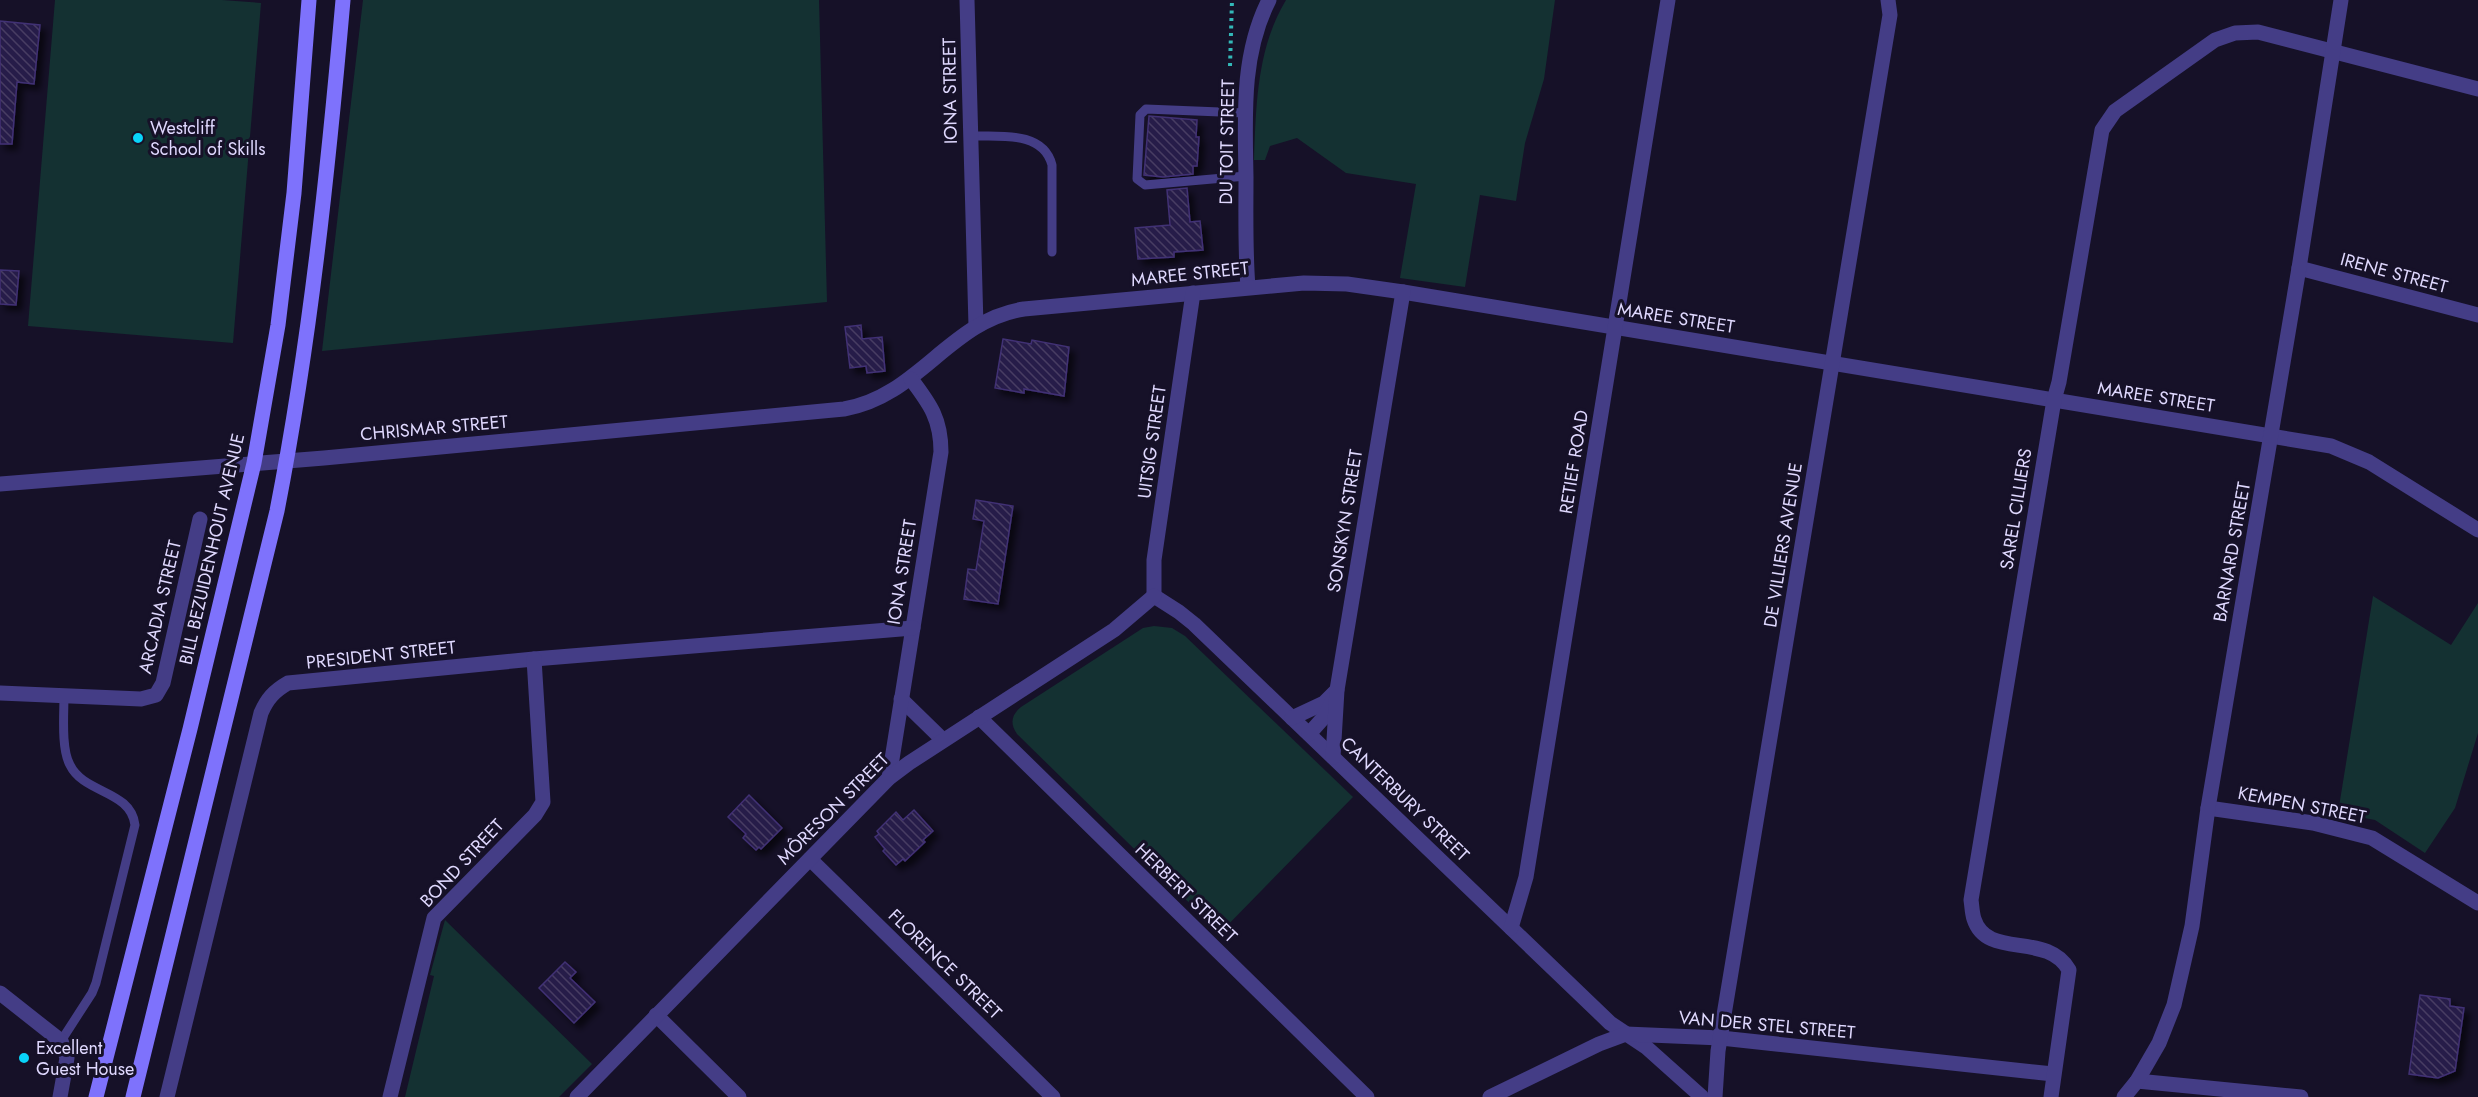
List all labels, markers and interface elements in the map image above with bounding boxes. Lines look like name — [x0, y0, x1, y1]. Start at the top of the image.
street label: IONA STREET — [936, 37, 964, 144]
street label: DU TOIT STREET — [1213, 79, 1241, 205]
place label: Westcliff School of Skills — [150, 115, 266, 162]
marker: Westcliff School of Skills — [131, 131, 145, 145]
street label: IRENE STREET — [2337, 246, 2451, 300]
street label: MAREE STREET — [1130, 255, 1251, 293]
street label: MAREE STREET — [1616, 296, 1737, 340]
street label: MAREE STREET — [2096, 375, 2217, 419]
street label: UITSIG STREET — [1131, 383, 1173, 500]
street label: RETIEF ROAD — [1553, 408, 1595, 516]
street label: CHRISMAR STREET — [359, 409, 509, 447]
street label: BILL BEZUIDENHOUT AVENUE — [173, 431, 251, 667]
street label: SAREL CILLIERS — [1994, 446, 2038, 571]
street label: SONSKYN STREET — [1321, 447, 1369, 594]
street label: DE VILLIERS AVENUE — [1757, 461, 1809, 629]
street label: BARNARD STREET — [2207, 479, 2257, 624]
street label: IONA STREET — [881, 517, 923, 627]
street label: ARCADIA STREET — [132, 537, 188, 676]
street label: PRESIDENT STREET — [305, 634, 458, 676]
street label: CANTERBURY STREET — [1335, 731, 1475, 868]
street label: MÔRESON STREET — [771, 747, 895, 871]
street label: KEMPEN STREET — [2236, 780, 2369, 830]
street label: BOND STREET — [414, 813, 510, 913]
street label: HERBERT STREET — [1129, 837, 1243, 949]
street label: FLORENCE STREET — [882, 903, 1008, 1025]
street label: VAN DER STEL STREET — [1678, 1004, 1857, 1046]
place label: Excellent Guest House — [36, 1035, 134, 1082]
marker: Excellent Guest House — [17, 1051, 31, 1065]

